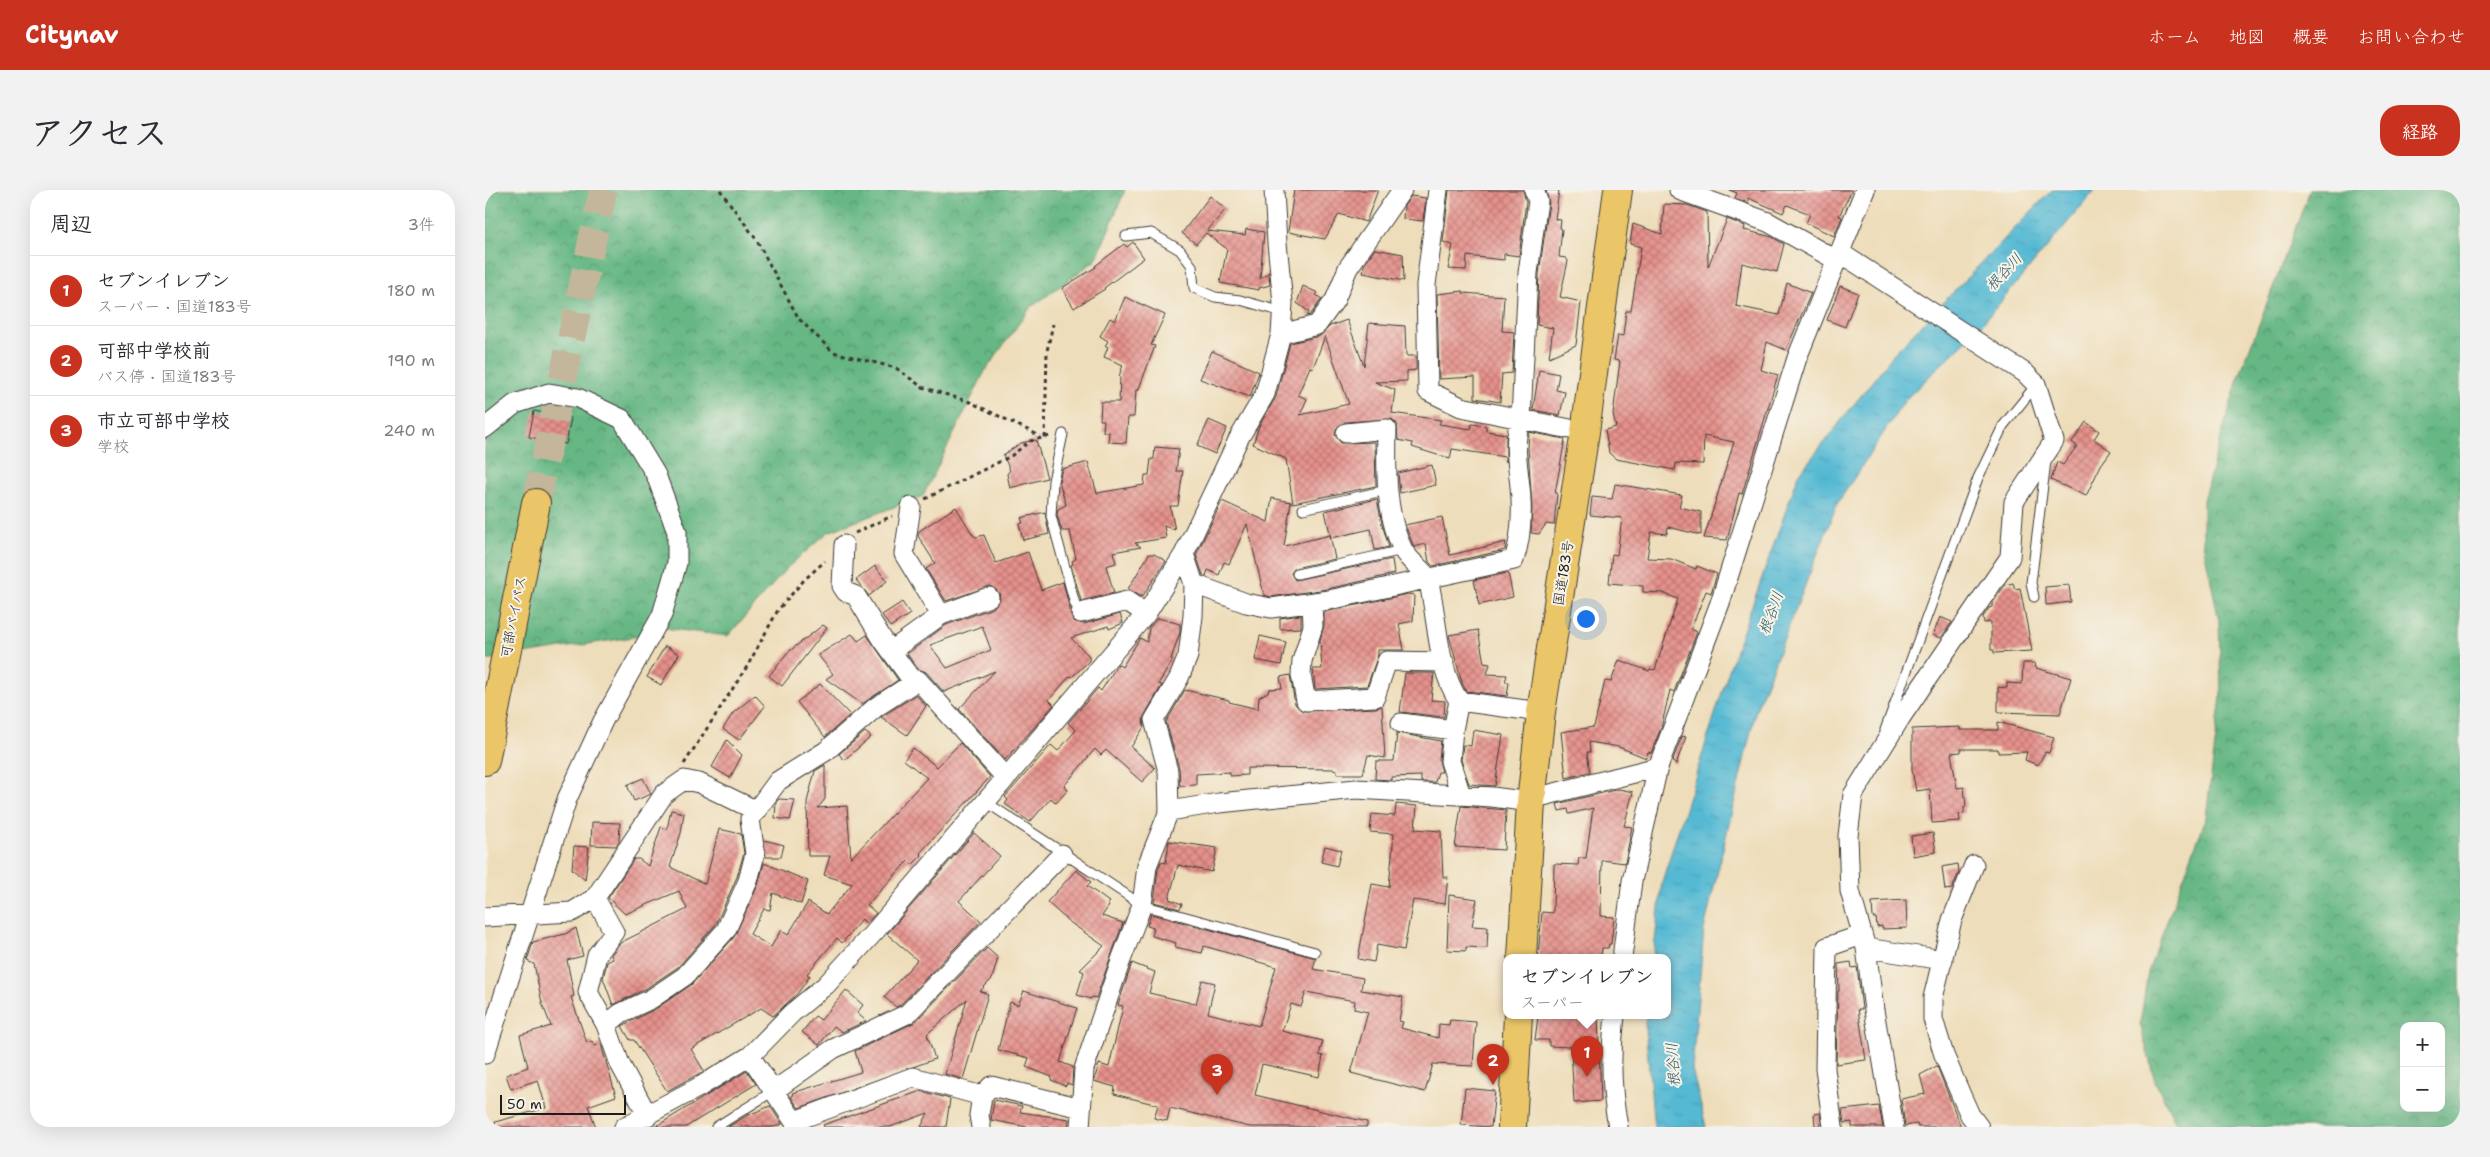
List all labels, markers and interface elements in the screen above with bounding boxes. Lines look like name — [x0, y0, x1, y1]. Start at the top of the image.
text: Citynav — [25, 19, 119, 51]
text: ホーム — [2148, 25, 2201, 49]
text: 地図 — [2229, 25, 2265, 49]
text: 概要 — [2293, 25, 2329, 49]
text: お問い合わせ — [2357, 25, 2465, 49]
button: 経路 — [2380, 105, 2460, 156]
text: アクセス — [30, 109, 168, 156]
text: 周辺 — [50, 210, 92, 238]
text: 3件 — [408, 214, 435, 235]
water label: 根谷川 — [1981, 249, 2027, 295]
text: セブンイレブン — [97, 268, 230, 293]
text: 1 — [62, 280, 70, 301]
text: 180 m — [387, 280, 435, 301]
text: スーパー · 国道183号 — [97, 296, 252, 317]
text: 可部中学校前 — [97, 338, 211, 363]
text: 2 — [60, 350, 72, 371]
text: 190 m — [388, 350, 435, 371]
text: バス停 · 国道183号 — [97, 366, 236, 387]
text: 市立可部中学校 — [97, 408, 230, 433]
text: 3 — [60, 420, 72, 441]
text: 240 m — [383, 420, 435, 441]
text: 学校 — [97, 436, 129, 457]
street label: 国道183号 — [1549, 539, 1577, 607]
street label: 可部バイパス — [496, 574, 530, 660]
water label: 根谷川 — [1754, 588, 1788, 638]
your location — [1573, 606, 1599, 632]
popup — [1503, 954, 1671, 1019]
text: セブンイレブン — [1520, 964, 1654, 989]
text: スーパー — [1520, 992, 1584, 1013]
map controls — [2400, 1022, 2445, 1112]
button: + — [2400, 1022, 2445, 1067]
pin: 1 — [1571, 1036, 1603, 1077]
water label: 根谷川 — [1661, 1042, 1685, 1088]
pin: 2 — [1477, 1044, 1509, 1085]
pin: 3 — [1201, 1054, 1233, 1095]
button: − — [2400, 1067, 2445, 1112]
scale bar — [500, 1092, 626, 1115]
text: 50 m — [507, 1095, 542, 1113]

